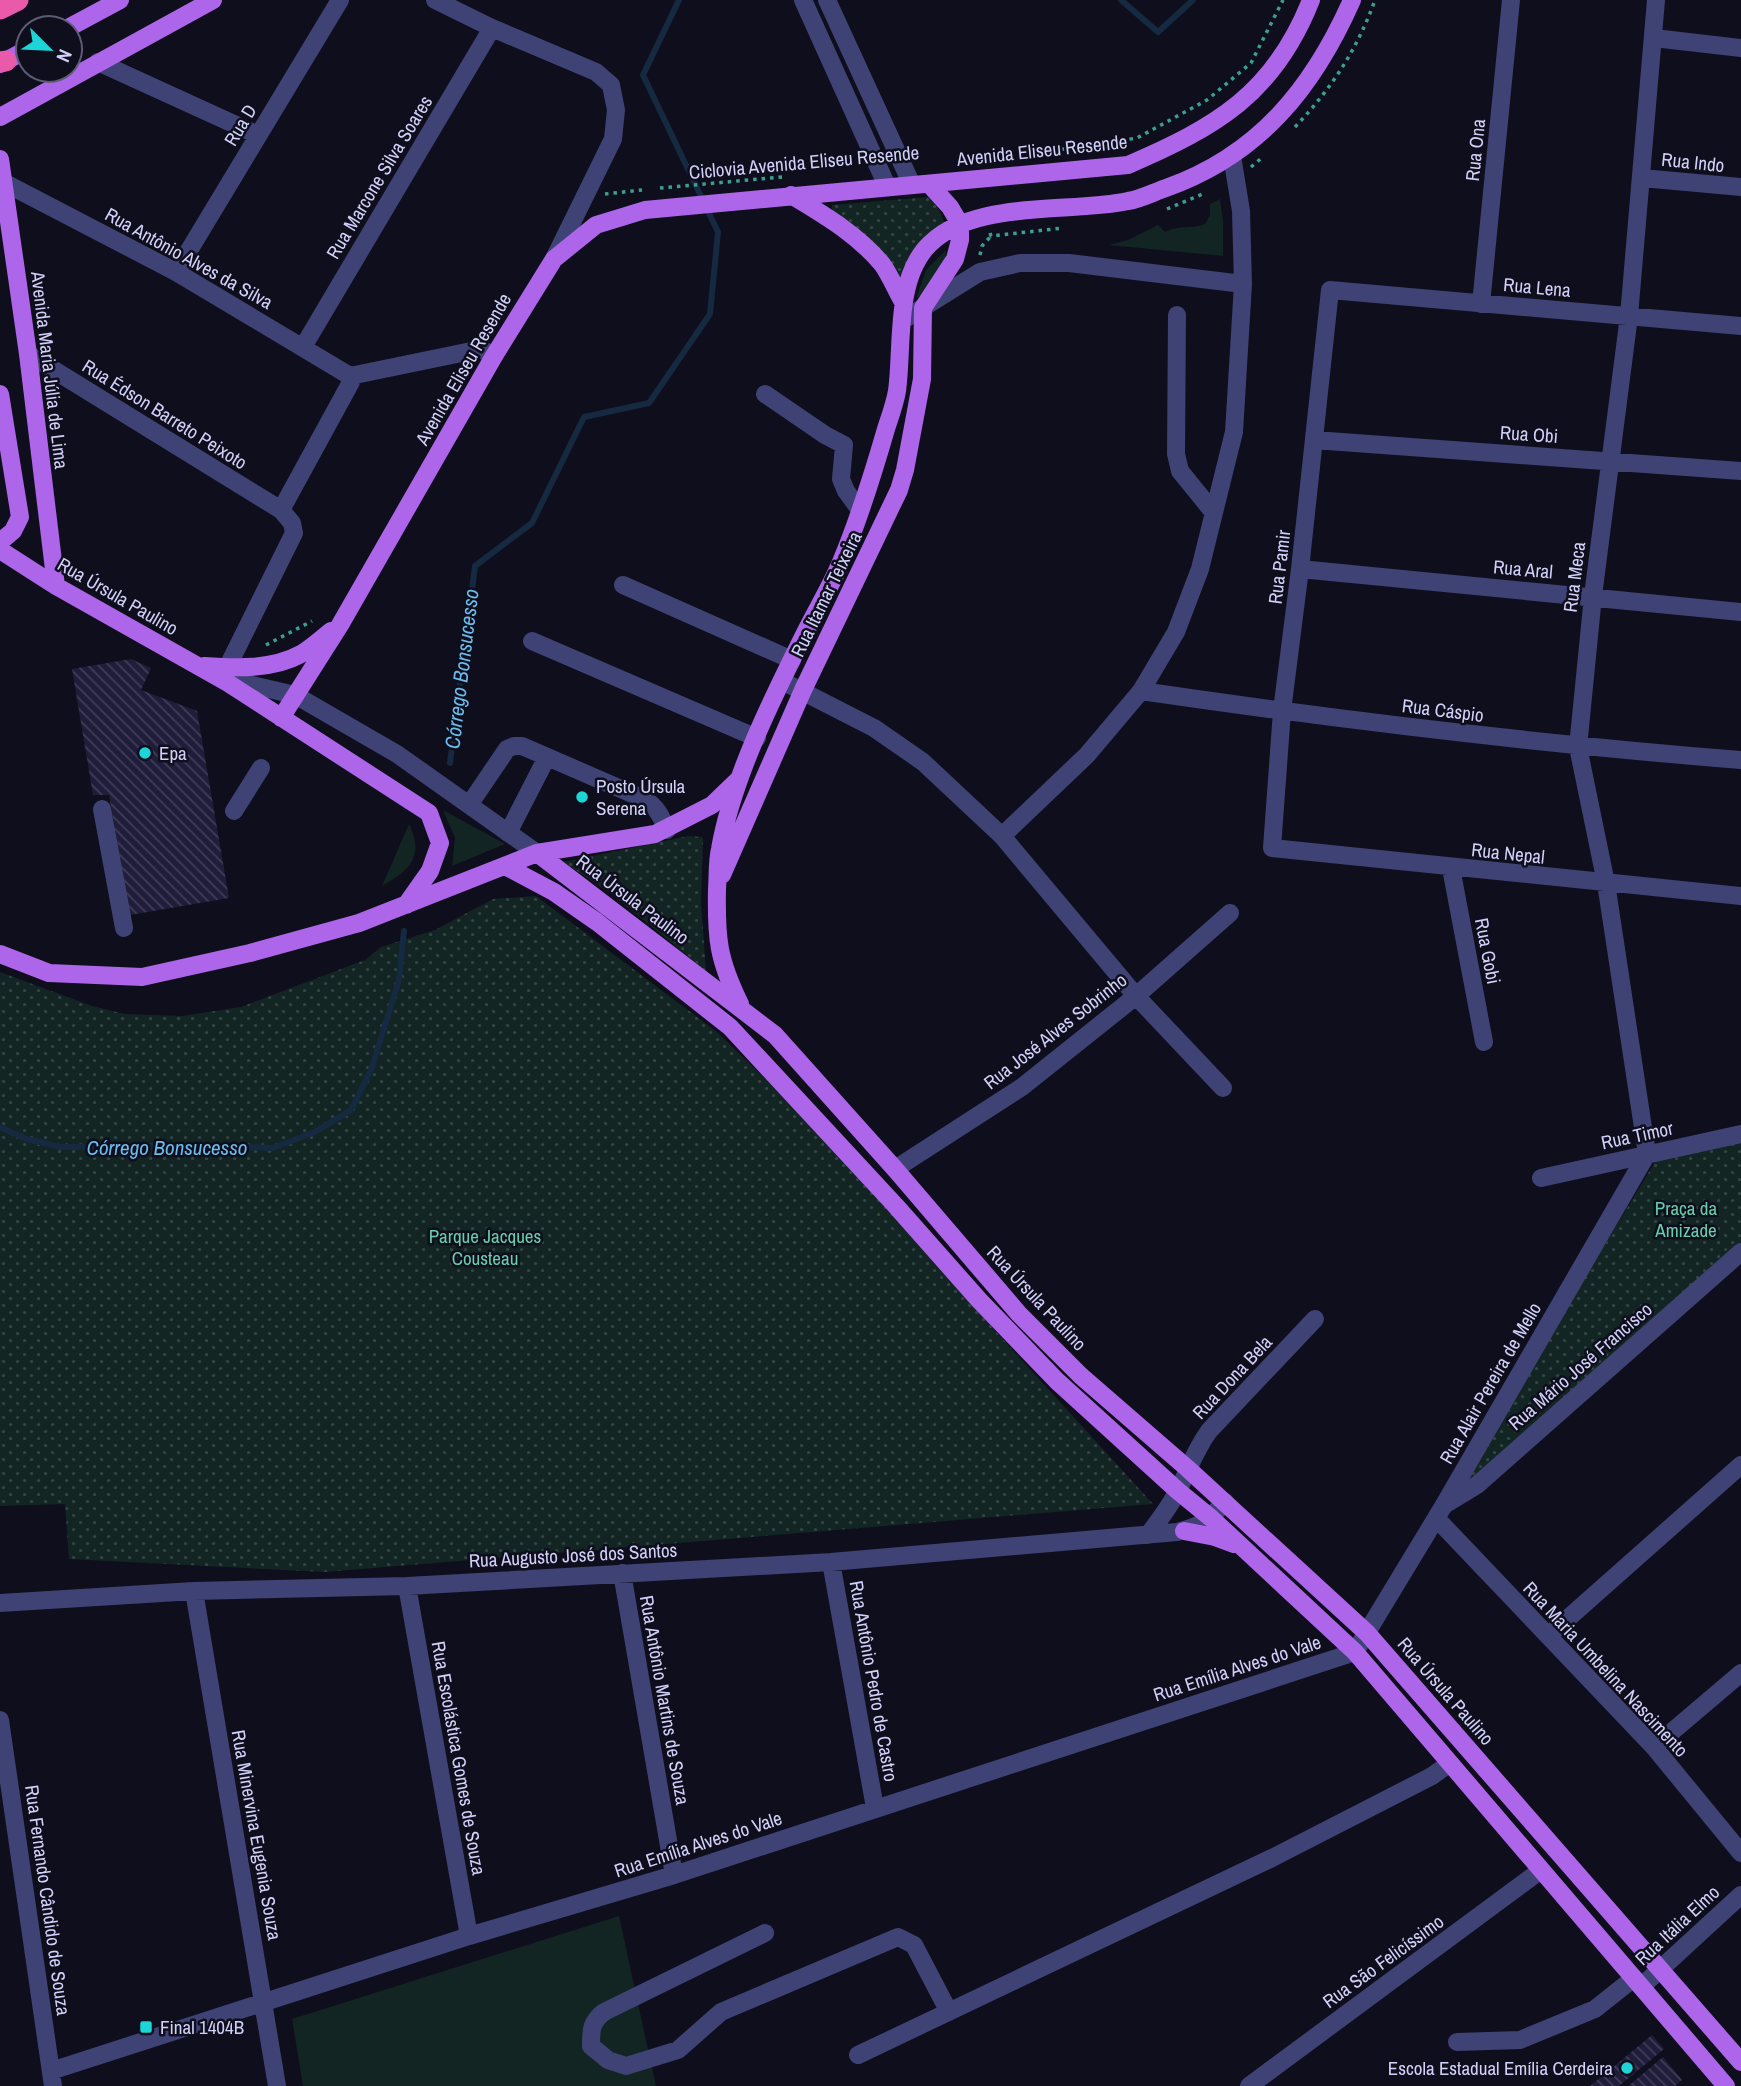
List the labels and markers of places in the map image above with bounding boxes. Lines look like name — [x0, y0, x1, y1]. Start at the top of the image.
place label: Epa — [159, 740, 187, 766]
marker: Epa — [137, 745, 153, 761]
place label: Posto Úrsula Serena — [596, 773, 686, 821]
marker: Posto Úrsula Serena — [574, 789, 590, 805]
place label: Final 1404B — [160, 2014, 244, 2040]
marker: Final 1404B — [138, 2019, 154, 2035]
place label: Escola Estadual Emília Cerdeira — [1388, 2055, 1613, 2081]
marker: Escola Estadual Emília Cerdeira — [1619, 2060, 1635, 2076]

